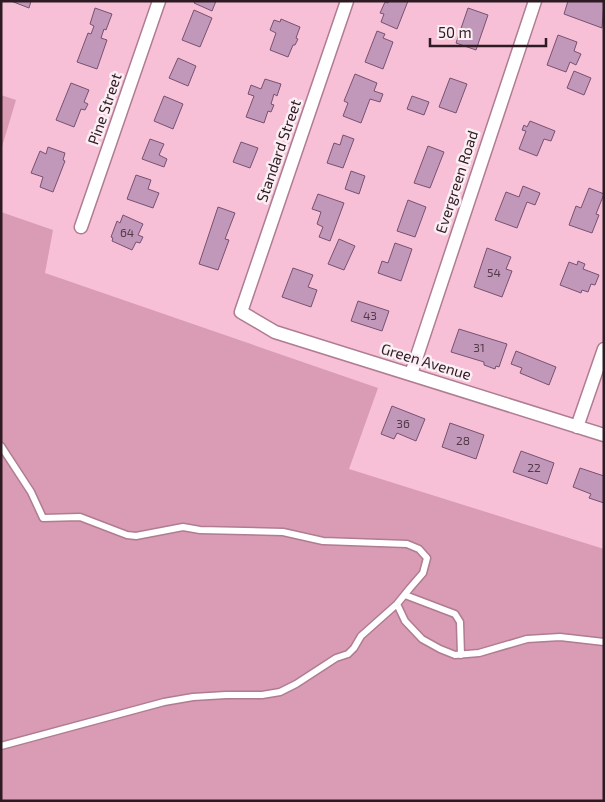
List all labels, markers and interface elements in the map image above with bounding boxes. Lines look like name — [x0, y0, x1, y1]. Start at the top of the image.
scale bar — [430, 15, 546, 47]
text: 50 m — [438, 23, 472, 41]
street label: Pine Street — [83, 70, 125, 147]
street label: Standard Street — [252, 97, 304, 204]
street label: Evergreen Road — [431, 128, 481, 235]
house number: 64 — [120, 225, 134, 239]
house number: 54 — [487, 265, 501, 279]
house number: 43 — [363, 308, 377, 322]
street label: Green Avenue — [379, 339, 474, 383]
house number: 31 — [473, 340, 485, 354]
house number: 36 — [396, 416, 410, 430]
house number: 28 — [456, 433, 470, 447]
house number: 22 — [527, 460, 541, 474]

